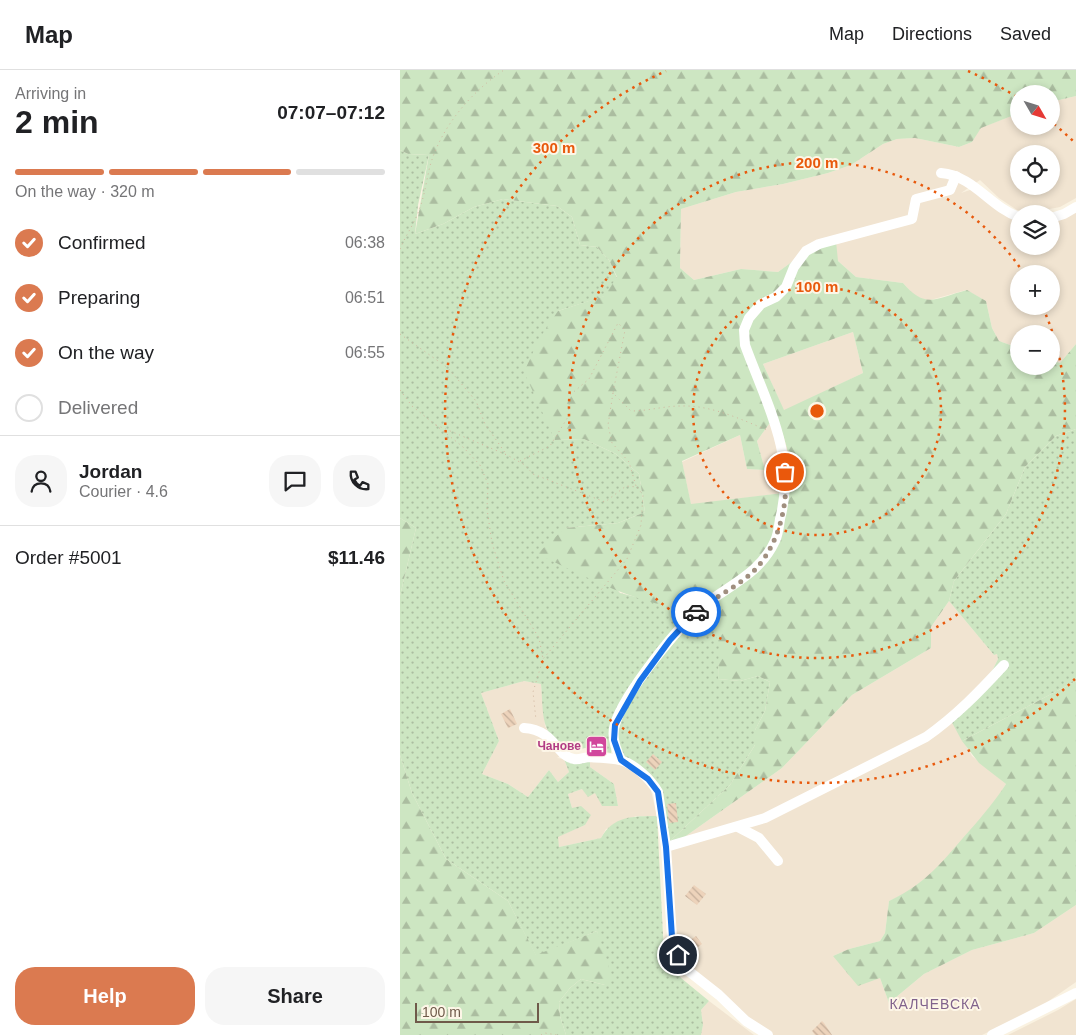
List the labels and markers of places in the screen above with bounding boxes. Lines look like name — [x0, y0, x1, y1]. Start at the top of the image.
centre of rings — [808, 402, 826, 420]
pin — [764, 451, 806, 493]
hotel icon: Чанове — [585, 734, 609, 758]
place label: Чанове — [537, 739, 581, 753]
pin — [657, 934, 699, 976]

